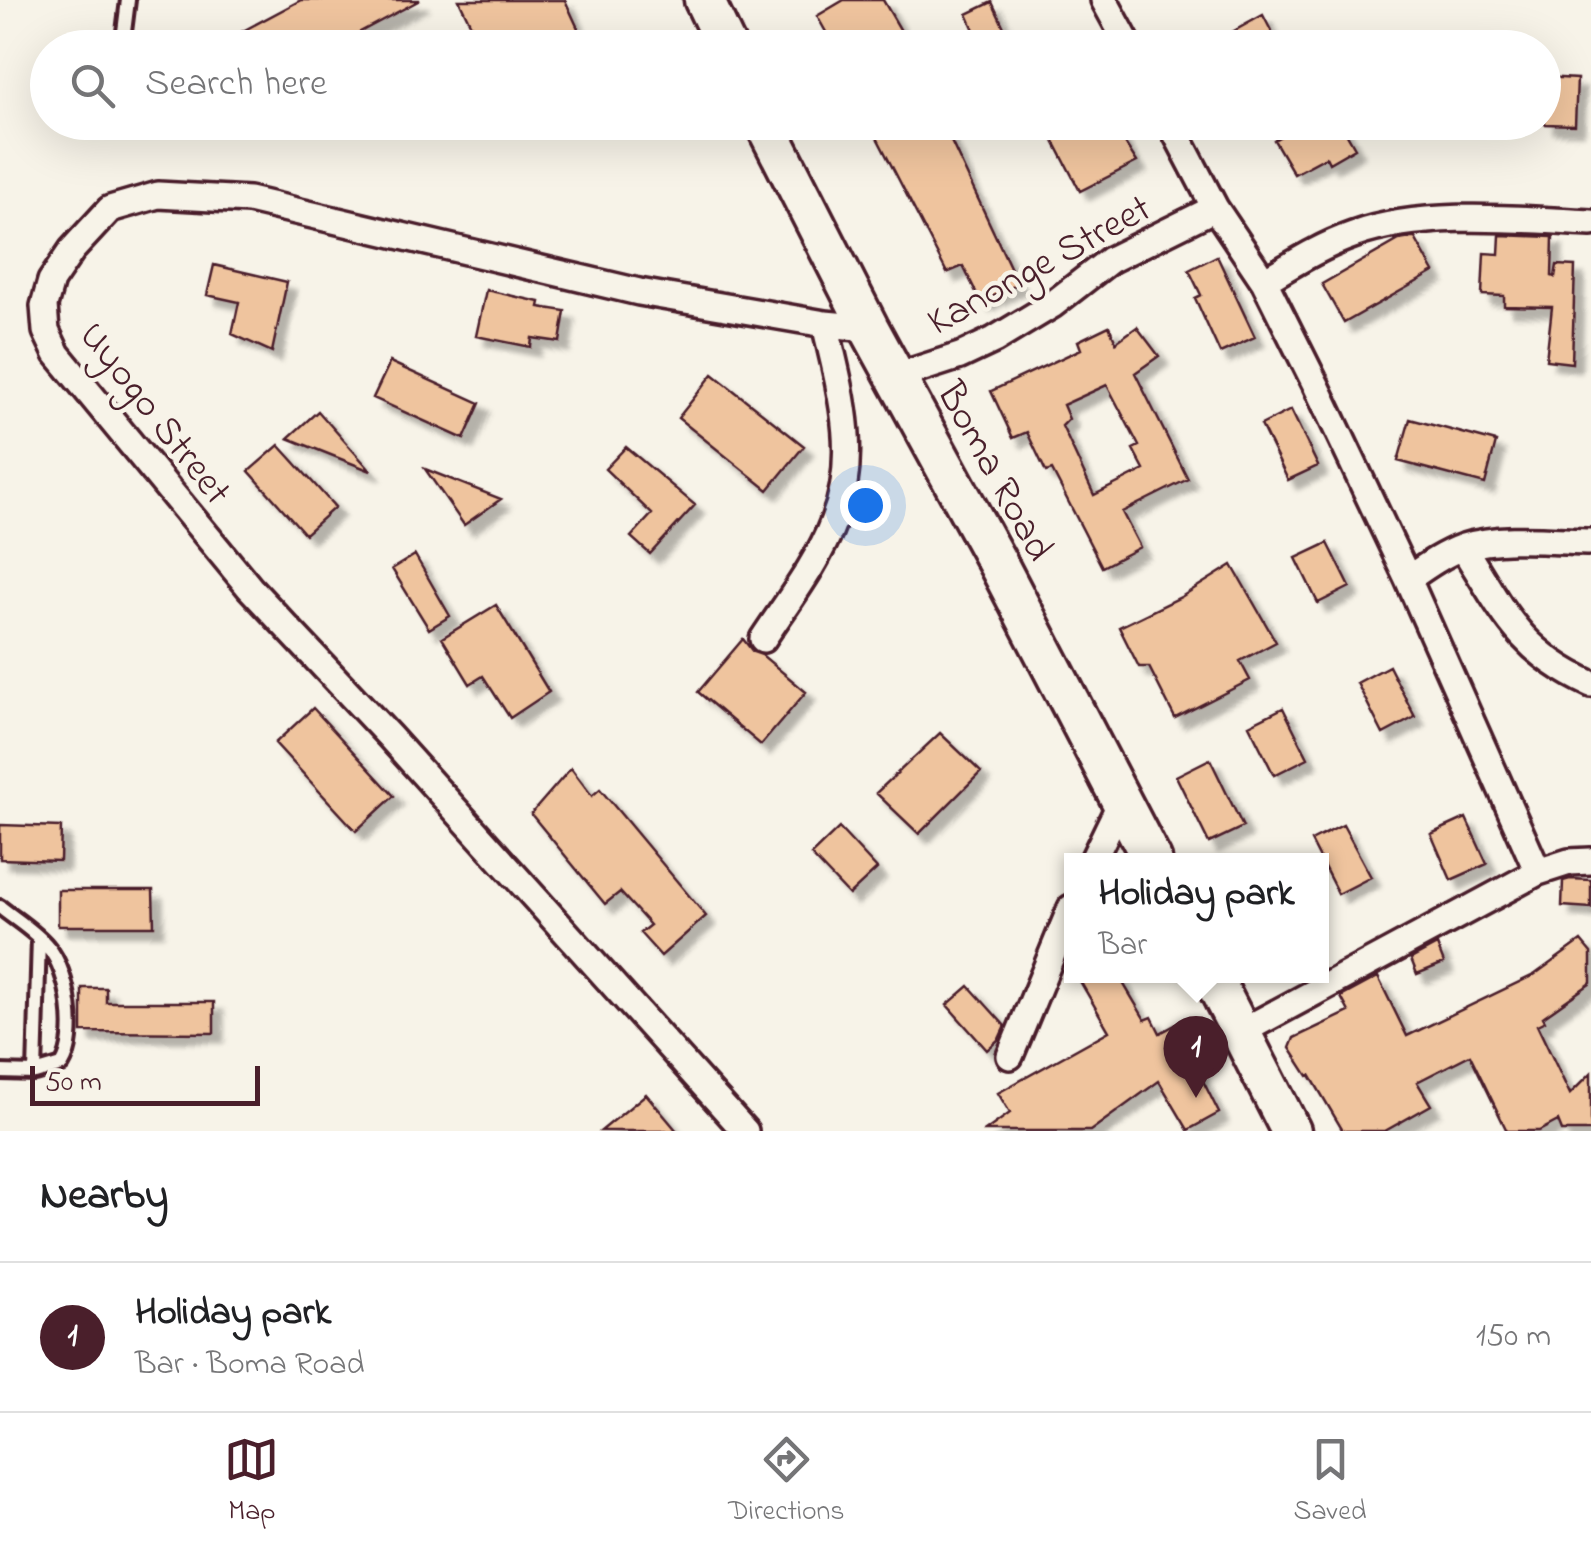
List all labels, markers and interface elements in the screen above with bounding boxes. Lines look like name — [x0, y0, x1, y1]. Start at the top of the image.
search box — [30, 30, 1561, 140]
text: Search here — [145, 57, 327, 113]
icon: search — [65, 58, 120, 113]
street label: Kanonge Street — [917, 181, 1163, 353]
street label: Uyogo Street — [63, 310, 244, 519]
street label: Boma Road — [919, 371, 1067, 573]
your location — [840, 480, 891, 531]
popup — [1064, 853, 1329, 983]
text: Holiday park — [1098, 867, 1295, 923]
text: Bar — [1098, 923, 1147, 970]
pin: 1 — [1164, 1016, 1228, 1098]
scale bar — [30, 1061, 260, 1106]
text: 50 m — [45, 1063, 102, 1104]
text: Nearby — [40, 1166, 168, 1227]
text: Holiday park — [135, 1286, 331, 1342]
text: 1 — [67, 1314, 78, 1361]
text: 150 m — [1476, 1314, 1551, 1361]
text: Bar · Boma Road — [135, 1342, 364, 1389]
tab: Map — [224, 1432, 279, 1533]
tab: Directions — [728, 1432, 845, 1533]
tab: Saved — [1294, 1432, 1367, 1533]

